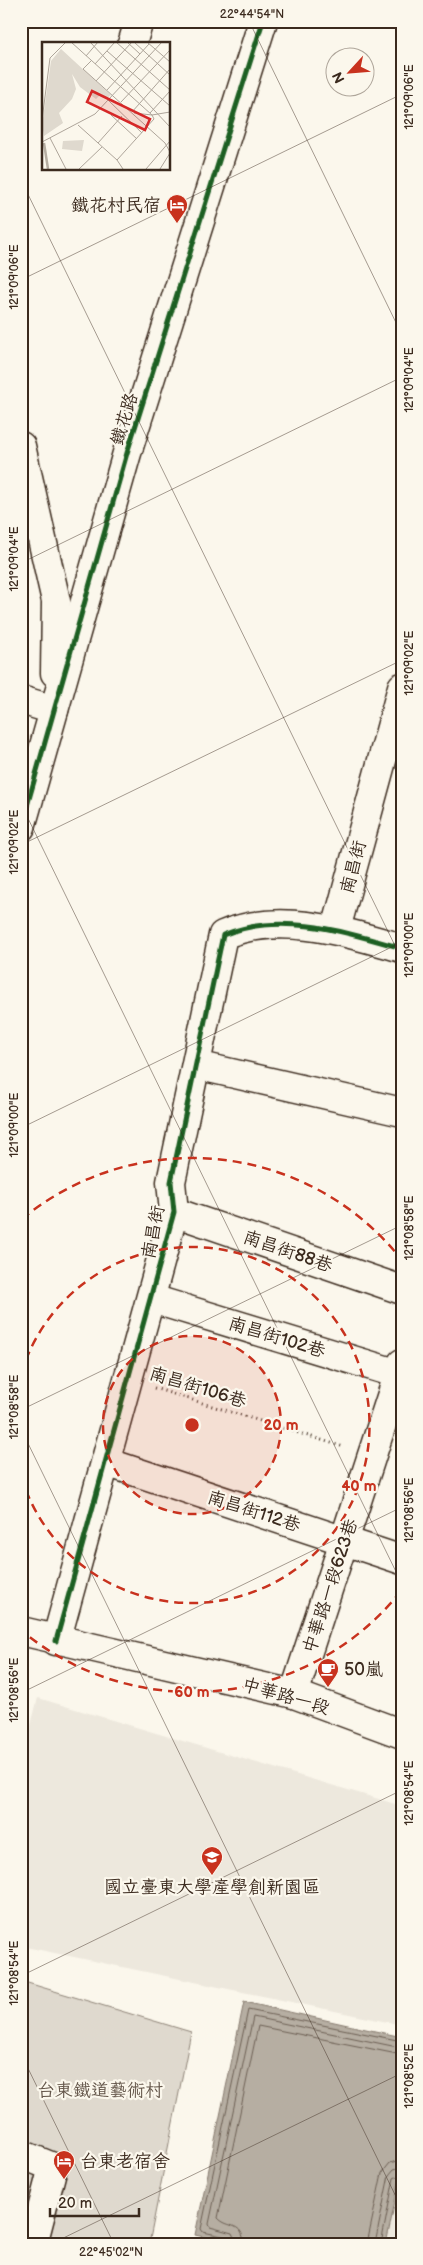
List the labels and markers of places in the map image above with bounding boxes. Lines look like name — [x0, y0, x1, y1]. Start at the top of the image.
hotel icon: 鐵花村民宿 — [165, 193, 189, 224]
place label: 鐵花村民宿 — [71, 195, 161, 216]
centre of rings — [183, 1416, 201, 1434]
cafe icon: 50嵐 — [316, 1657, 340, 1688]
place label: 50嵐 — [344, 1659, 383, 1680]
school or university icon: 國立臺東大學產學創新園區 — [200, 1845, 224, 1876]
place label: 國立臺東大學產學創新園區 — [104, 1877, 320, 1898]
hotel icon: 台東老宿舍 — [52, 2149, 76, 2180]
place label: 台東老宿舍 — [80, 2151, 170, 2172]

